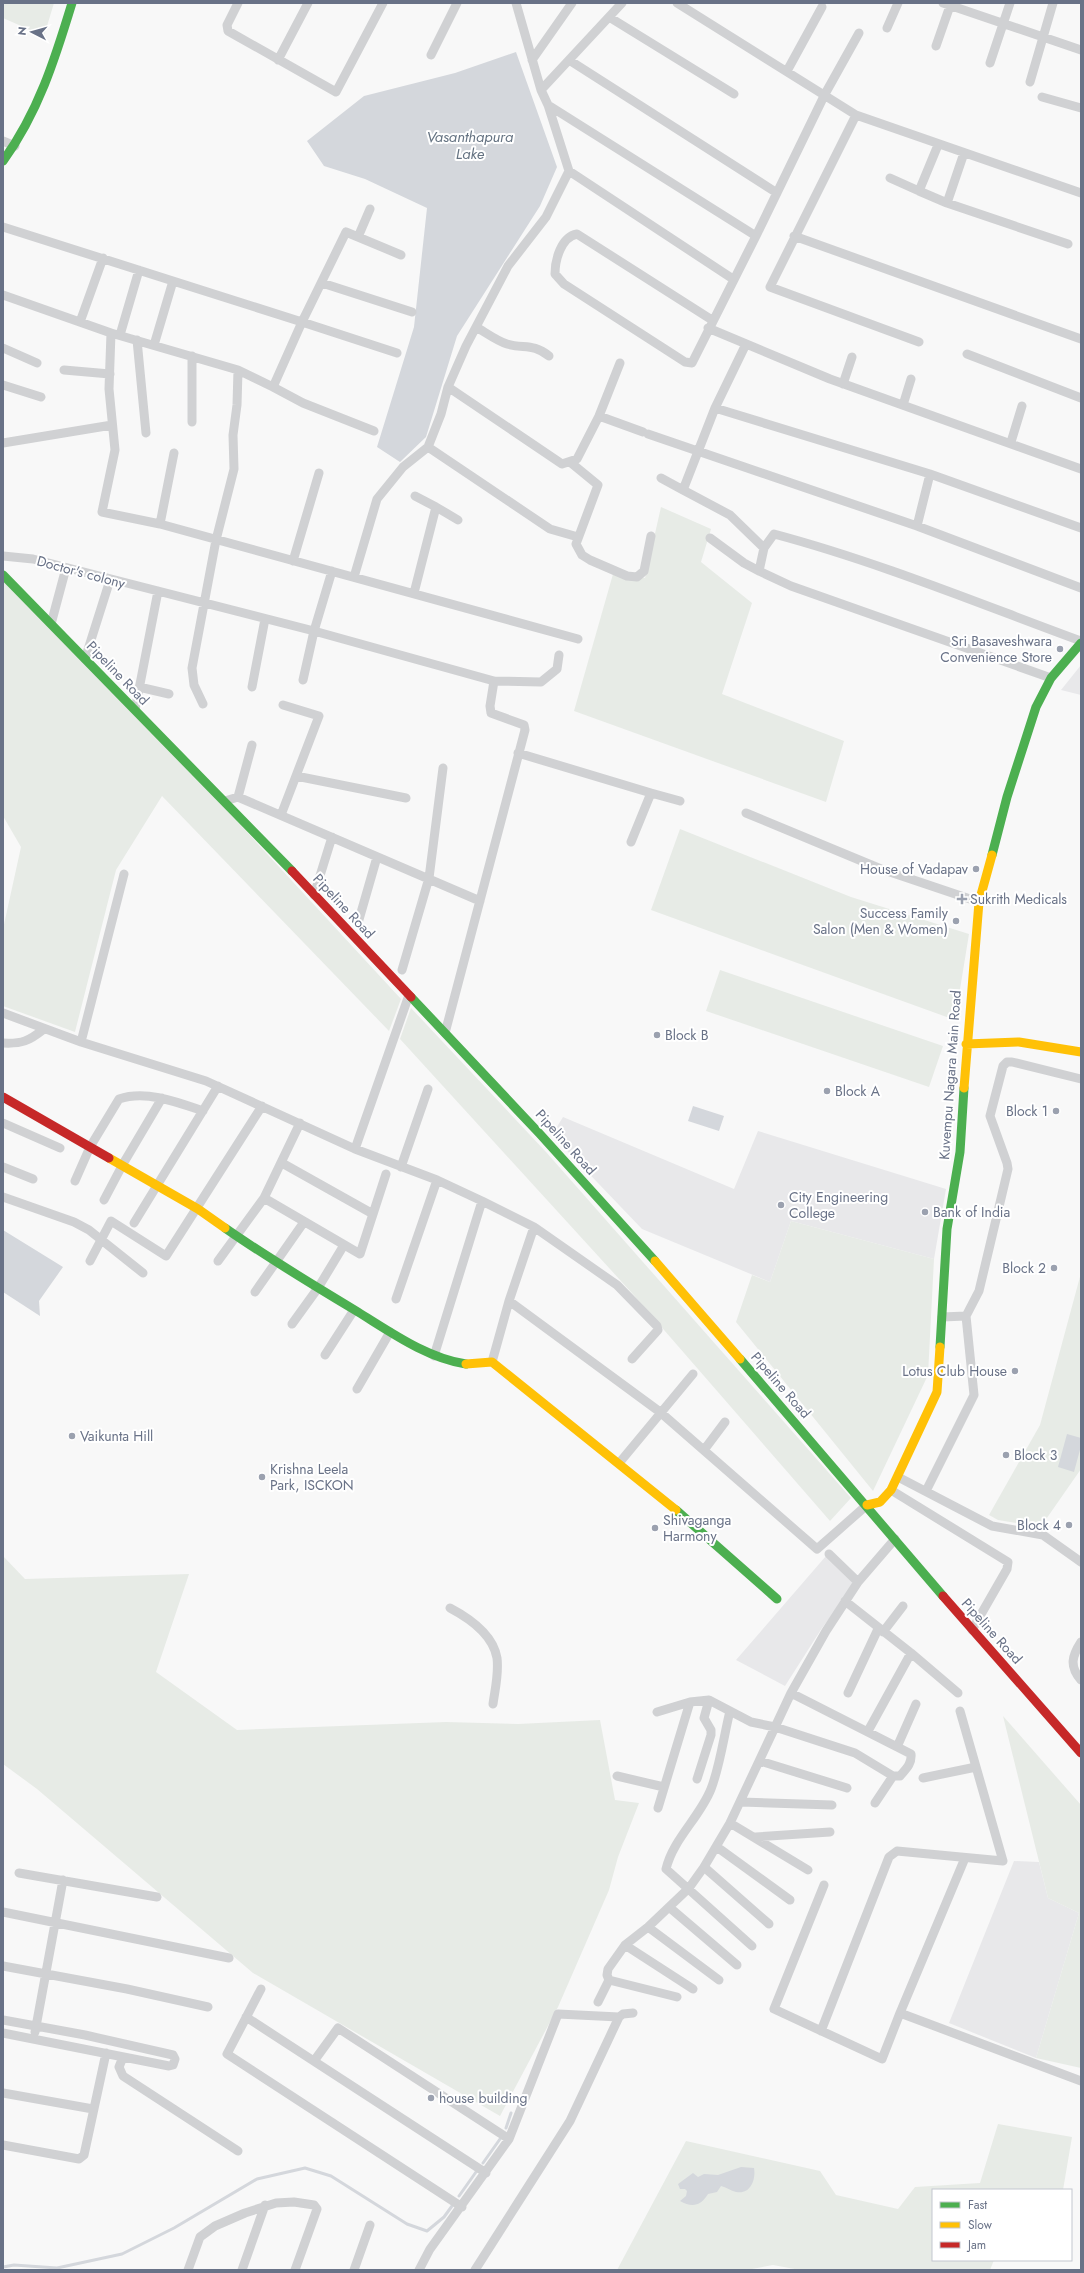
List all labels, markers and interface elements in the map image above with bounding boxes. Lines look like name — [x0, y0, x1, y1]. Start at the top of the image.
north arrow — [12, 12, 52, 52]
text: N — [14, 26, 30, 36]
water label: Vasanthapura Lake — [427, 126, 514, 165]
street label: Doctor's colony — [35, 551, 128, 594]
place label: Sri Basaveshwara Convenience Store — [940, 631, 1052, 667]
street label: Pipeline Road — [82, 636, 154, 710]
marker: Sri Basaveshwara Convenience Store — [1055, 644, 1065, 654]
place label: House of Vadapav — [860, 859, 969, 879]
marker: House of Vadapav — [971, 864, 981, 874]
street label: Pipeline Road — [309, 869, 379, 943]
place label: Sukrith Medicals — [970, 889, 1067, 909]
marker: Sukrith Medicals — [957, 894, 967, 904]
place label: Success Family Salon (Men & Women) — [813, 903, 949, 939]
marker: Success Family Salon (Men & Women) — [951, 916, 961, 926]
street label: Kuvempu Nagara Main Road — [934, 990, 966, 1160]
place label: Block B — [665, 1025, 709, 1045]
marker: Block B — [652, 1030, 662, 1040]
place label: Block A — [835, 1081, 881, 1101]
marker: Block A — [822, 1086, 832, 1096]
place label: Block 1 — [1006, 1101, 1048, 1121]
street label: Pipeline Road — [531, 1105, 601, 1179]
marker: Block 1 — [1051, 1106, 1061, 1116]
place label: City Engineering College — [789, 1187, 888, 1223]
marker: City Engineering College — [776, 1200, 786, 1210]
place label: Bank of India — [933, 1202, 1010, 1222]
marker: Bank of India — [920, 1207, 930, 1217]
place label: Block 2 — [1002, 1258, 1046, 1278]
marker: Block 2 — [1049, 1263, 1059, 1273]
street label: Pipeline Road — [746, 1347, 816, 1423]
place label: Lotus Club House — [902, 1361, 1007, 1381]
marker: Lotus Club House — [1010, 1366, 1020, 1376]
place label: Vaikunta Hill — [80, 1426, 153, 1446]
marker: Vaikunta Hill — [67, 1431, 77, 1441]
place label: Block 3 — [1014, 1445, 1058, 1465]
marker: Block 3 — [1001, 1450, 1011, 1460]
place label: Krishna Leela Park, ISCKON — [270, 1459, 354, 1495]
marker: Krishna Leela Park, ISCKON — [257, 1472, 267, 1482]
place label: Shivaganga Harmony — [663, 1510, 731, 1546]
place label: Block 4 — [1017, 1515, 1061, 1535]
marker: Block 4 — [1064, 1520, 1074, 1530]
marker: Shivaganga Harmony — [650, 1523, 660, 1533]
street label: Pipeline Road — [957, 1594, 1027, 1668]
place label: house building — [439, 2088, 528, 2108]
marker: house building — [426, 2093, 436, 2103]
legend — [932, 2189, 1072, 2261]
text: Fast — [968, 2196, 987, 2214]
text: Slow — [968, 2216, 993, 2234]
text: Jam — [966, 2236, 986, 2254]

